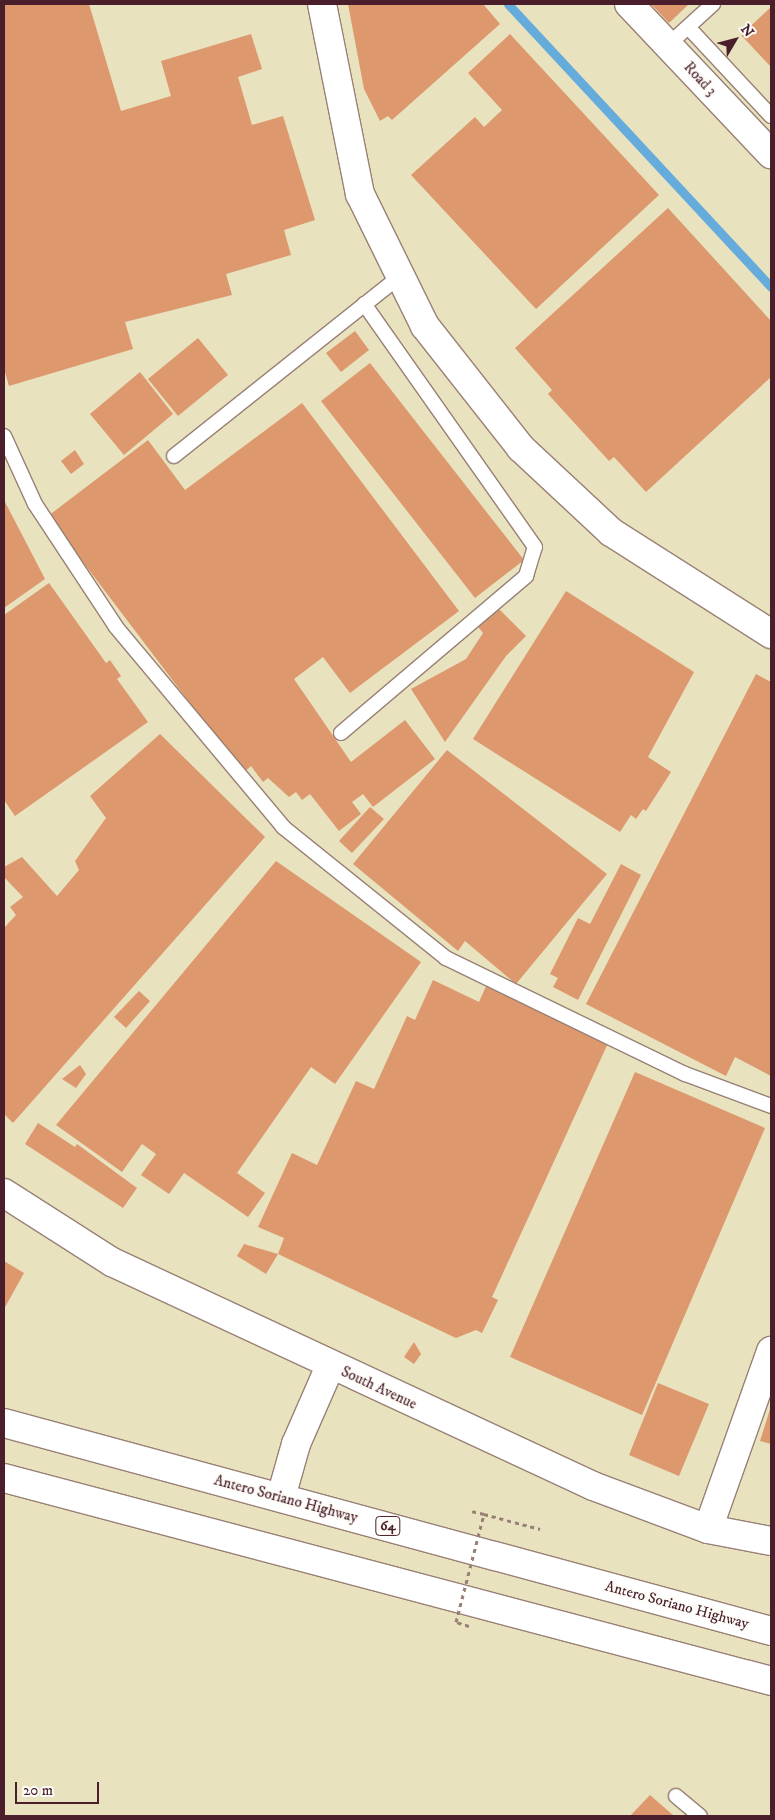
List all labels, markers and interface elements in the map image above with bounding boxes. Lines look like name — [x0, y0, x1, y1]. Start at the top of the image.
north arrow — [710, 15, 760, 65]
text: N — [736, 21, 758, 41]
street label: Road 3 — [680, 58, 720, 100]
street label: South Avenue — [338, 1363, 420, 1413]
street label: Antero Soriano Highway — [212, 1471, 360, 1527]
road number: 64 — [374, 1514, 402, 1538]
street label: Antero Soriano Highway — [603, 1577, 751, 1633]
scale bar — [18, 1772, 101, 1804]
text: 20 m — [23, 1781, 53, 1800]

